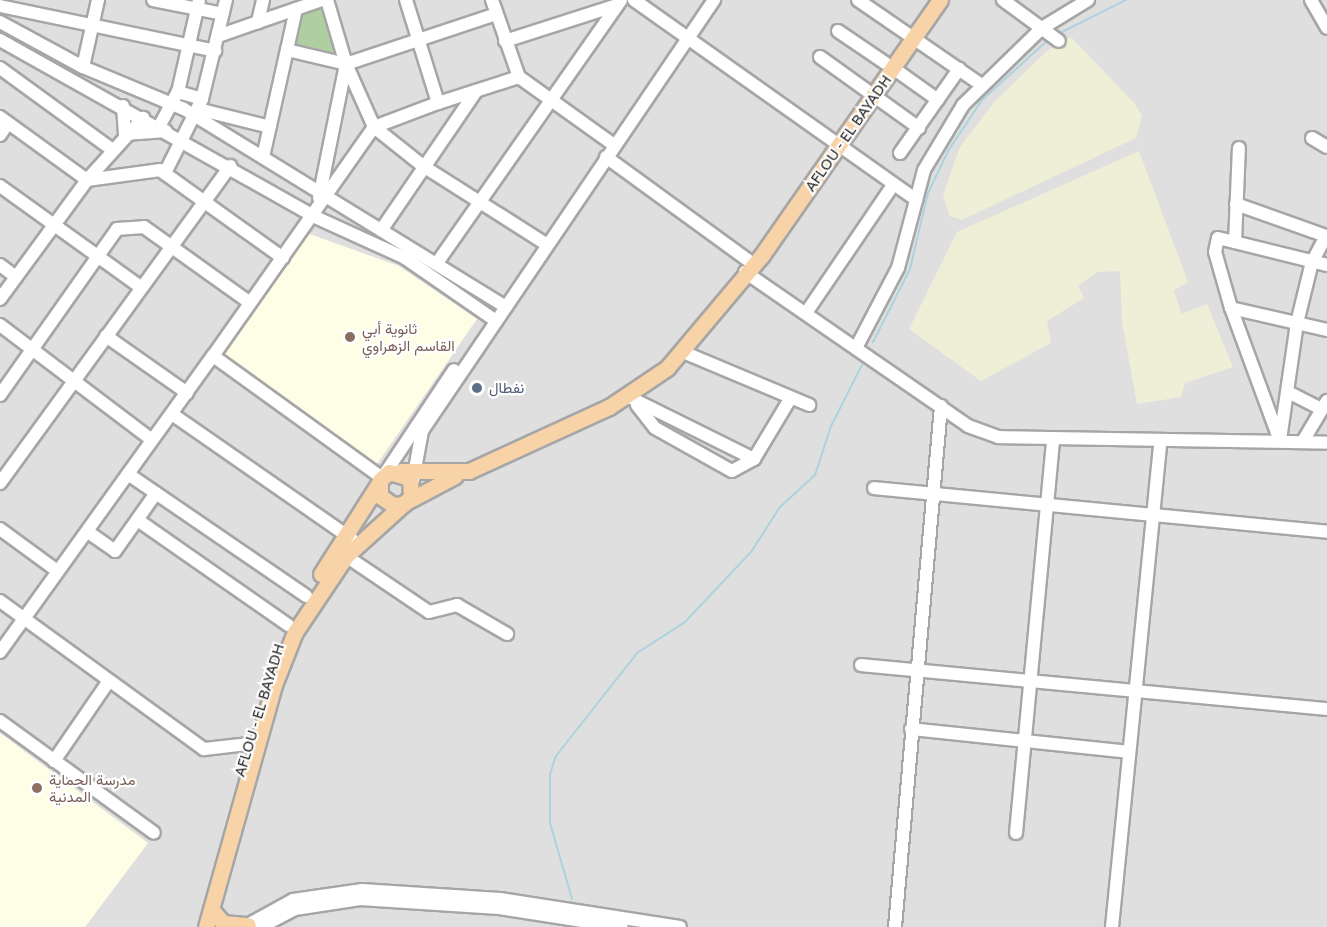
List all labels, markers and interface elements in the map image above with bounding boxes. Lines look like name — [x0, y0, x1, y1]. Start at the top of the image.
street label: AFLOU - EL BAYADH — [801, 71, 895, 195]
place label: ثانوية أبي القاسم الزهراوي — [362, 319, 455, 354]
marker: ثانوية أبي القاسم الزهراوي — [343, 330, 357, 344]
place label: نفطال — [489, 379, 524, 397]
marker: نفطال — [470, 381, 484, 395]
street label: AFLOU - EL BAYADH — [230, 641, 288, 779]
place label: مدرسة الحماية المدنية — [49, 770, 135, 805]
marker: مدرسة الحماية المدنية — [30, 781, 44, 795]

